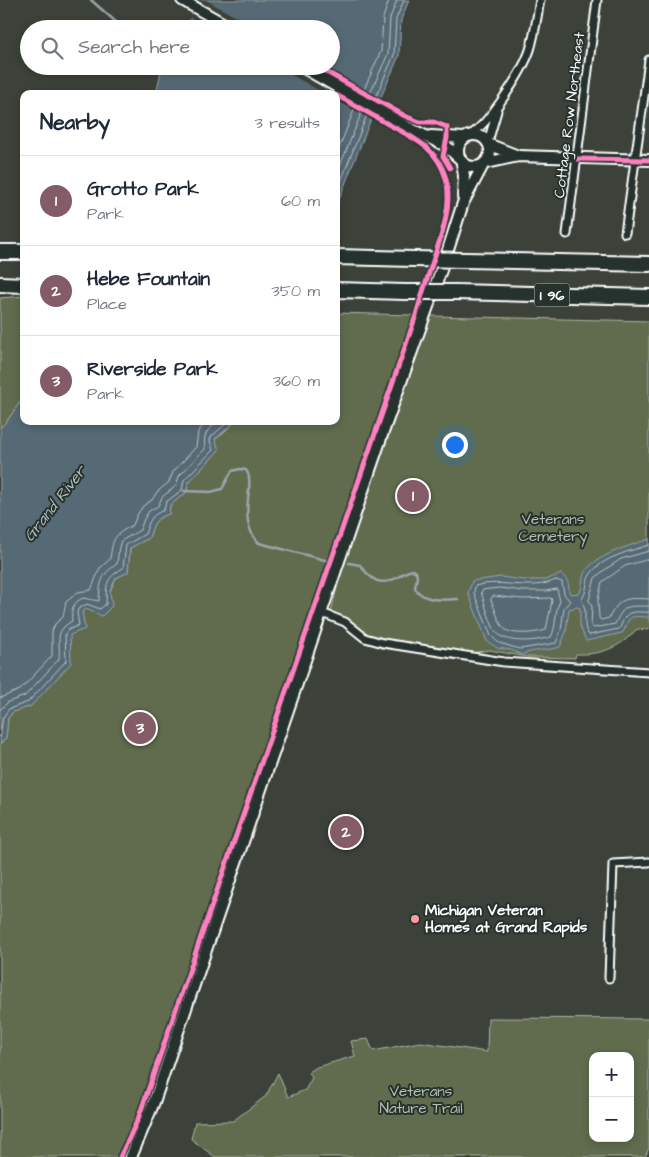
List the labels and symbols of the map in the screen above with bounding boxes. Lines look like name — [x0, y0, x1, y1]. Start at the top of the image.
street label: Cottage Row Northeast — [549, 31, 591, 199]
road number: I 96 — [534, 284, 570, 306]
your location — [442, 432, 468, 458]
water label: Grand River — [18, 460, 93, 546]
pin: 1 — [397, 477, 429, 515]
park label: Veterans Cemetery — [518, 509, 588, 548]
pin: 3 — [124, 709, 156, 747]
pin: 2 — [330, 813, 362, 851]
place label: Michigan Veteran Homes at Grand Rapids — [425, 900, 588, 938]
marker: Michigan Veteran Homes at Grand Rapids — [409, 913, 421, 925]
park label: Veterans Nature Trail — [380, 1081, 463, 1119]

